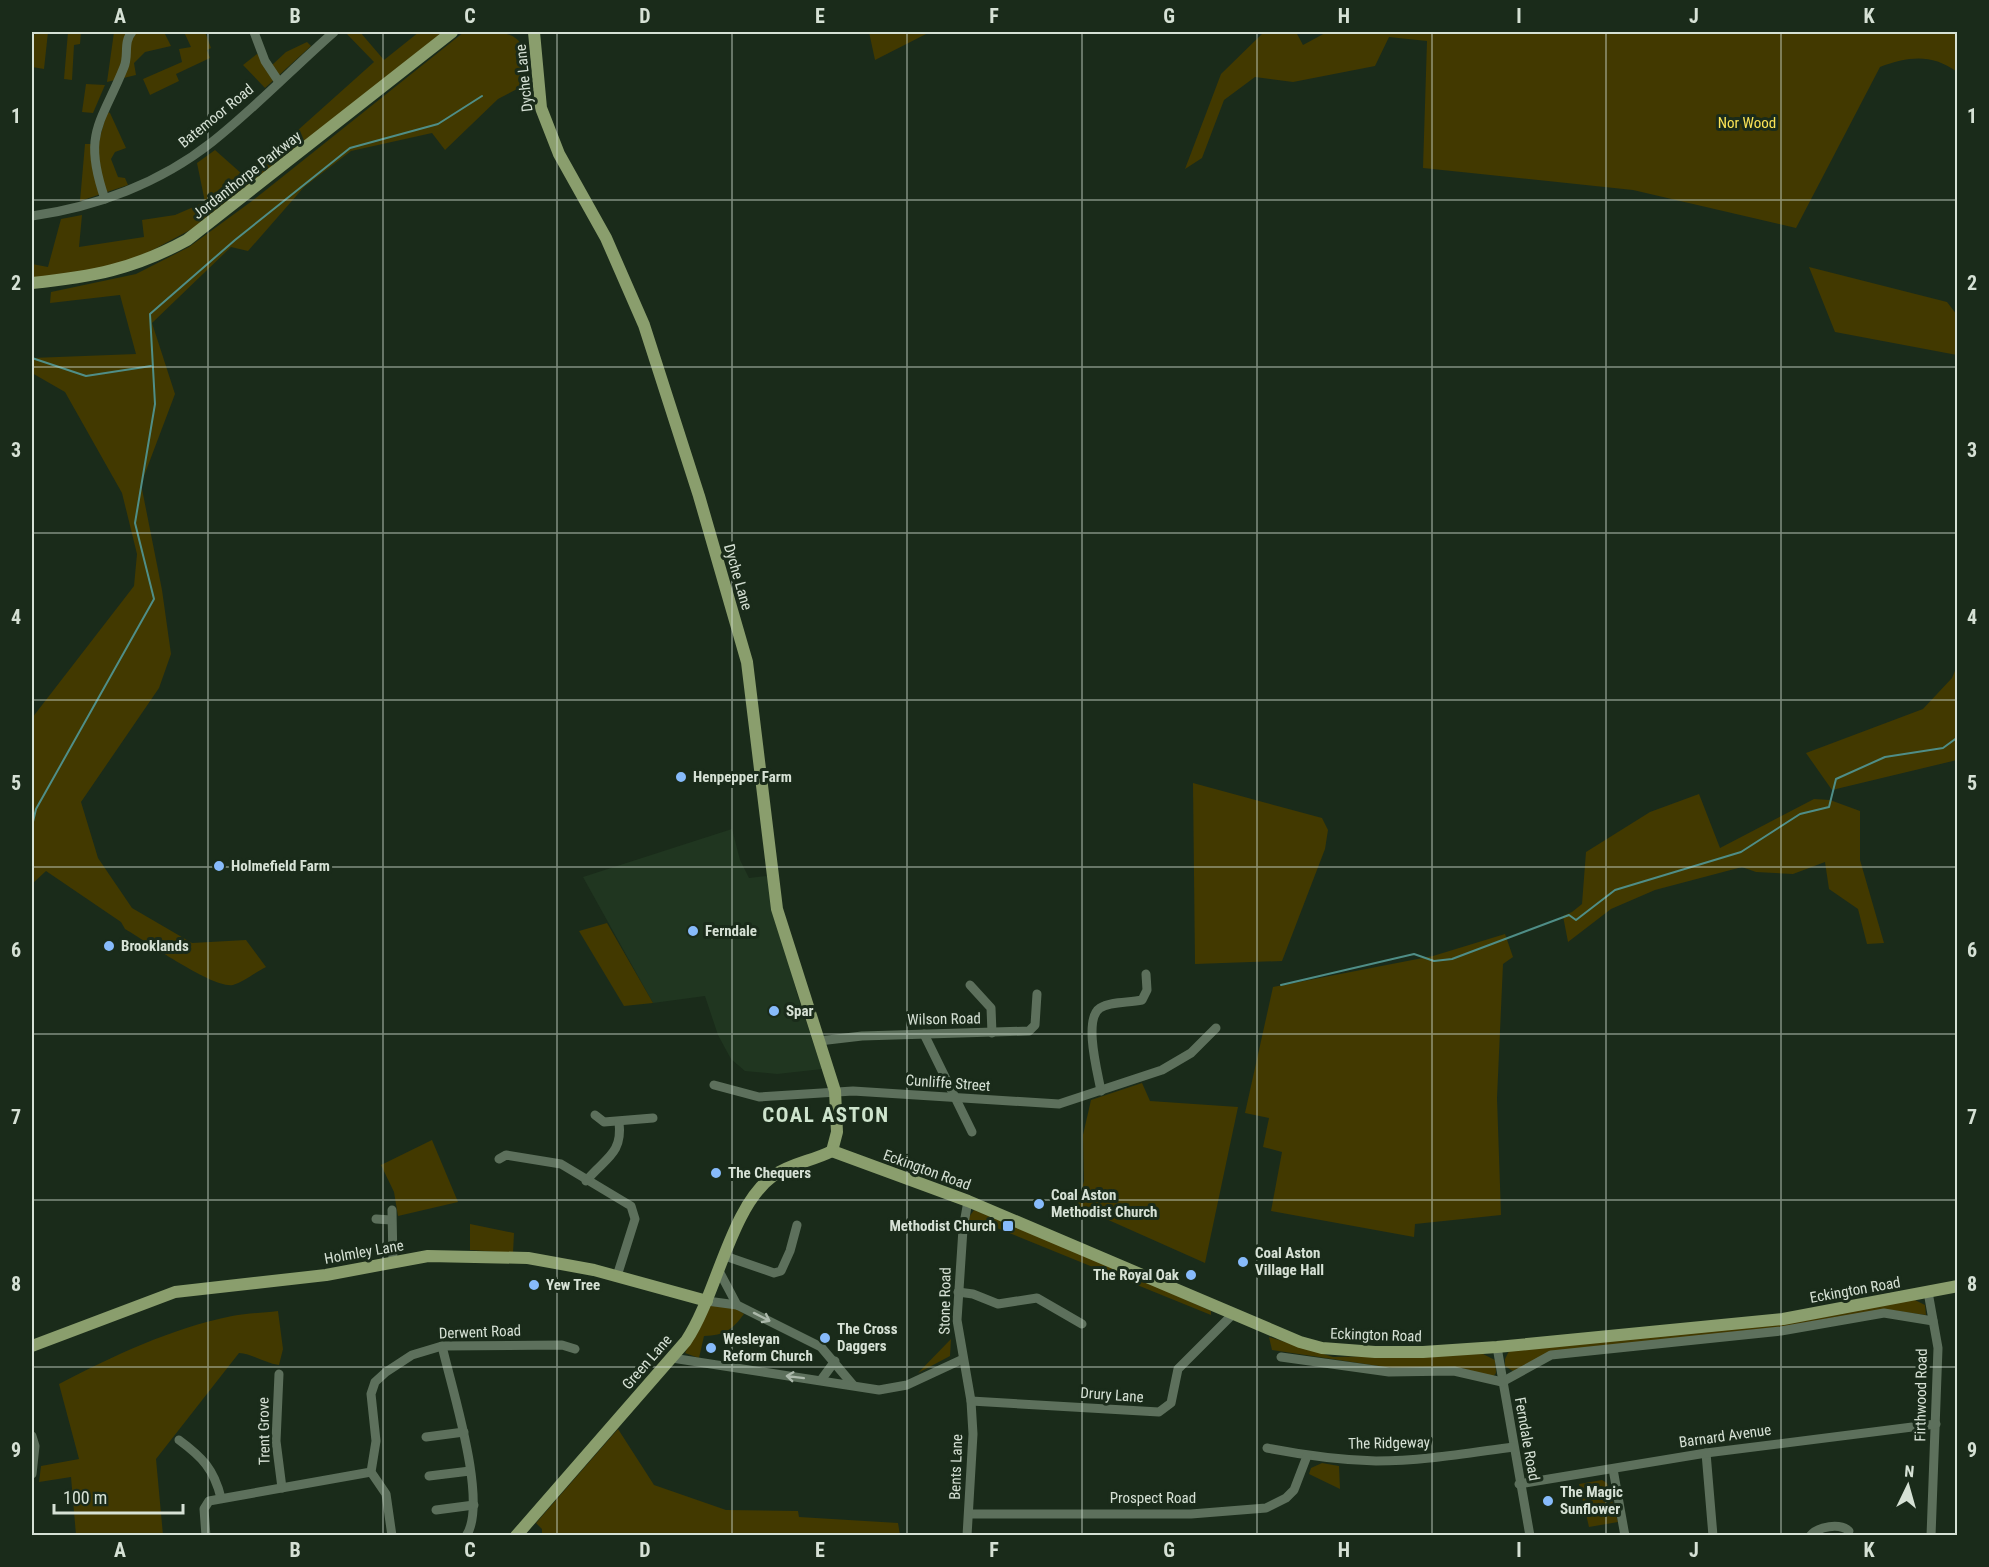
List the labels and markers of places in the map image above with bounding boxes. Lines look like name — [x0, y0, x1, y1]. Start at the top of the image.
place label: Henpepper Farm — [693, 768, 792, 786]
marker: Henpepper Farm — [674, 770, 688, 784]
place label: Holmefield Farm — [231, 857, 330, 875]
marker: Holmefield Farm — [212, 859, 226, 873]
place label: Ferndale — [705, 922, 757, 940]
marker: Ferndale — [686, 924, 700, 938]
place label: Brooklands — [121, 937, 189, 955]
marker: Brooklands — [102, 939, 116, 953]
place label: Spar — [786, 1002, 814, 1020]
marker: Spar — [767, 1004, 781, 1018]
place label: The Chequers — [728, 1164, 811, 1182]
marker: The Chequers — [709, 1166, 723, 1180]
place label: Coal Aston Methodist Church — [1051, 1186, 1158, 1221]
marker: Coal Aston Methodist Church — [1032, 1197, 1046, 1211]
place label: Methodist Church — [890, 1217, 996, 1235]
marker: Methodist Church — [1001, 1219, 1015, 1233]
place label: Coal Aston Village Hall — [1255, 1244, 1324, 1279]
marker: Coal Aston Village Hall — [1236, 1255, 1250, 1269]
place label: The Royal Oak — [1093, 1266, 1180, 1284]
marker: The Royal Oak — [1184, 1268, 1198, 1282]
place label: Yew Tree — [546, 1276, 600, 1294]
marker: Yew Tree — [527, 1278, 541, 1292]
place label: The Cross Daggers — [837, 1320, 898, 1355]
place label: Wesleyan Reform Church — [723, 1330, 813, 1365]
marker: The Cross Daggers — [818, 1331, 832, 1345]
marker: Wesleyan Reform Church — [704, 1341, 718, 1355]
place label: The Magic Sunflower — [1560, 1483, 1623, 1518]
marker: The Magic Sunflower — [1541, 1494, 1555, 1508]

